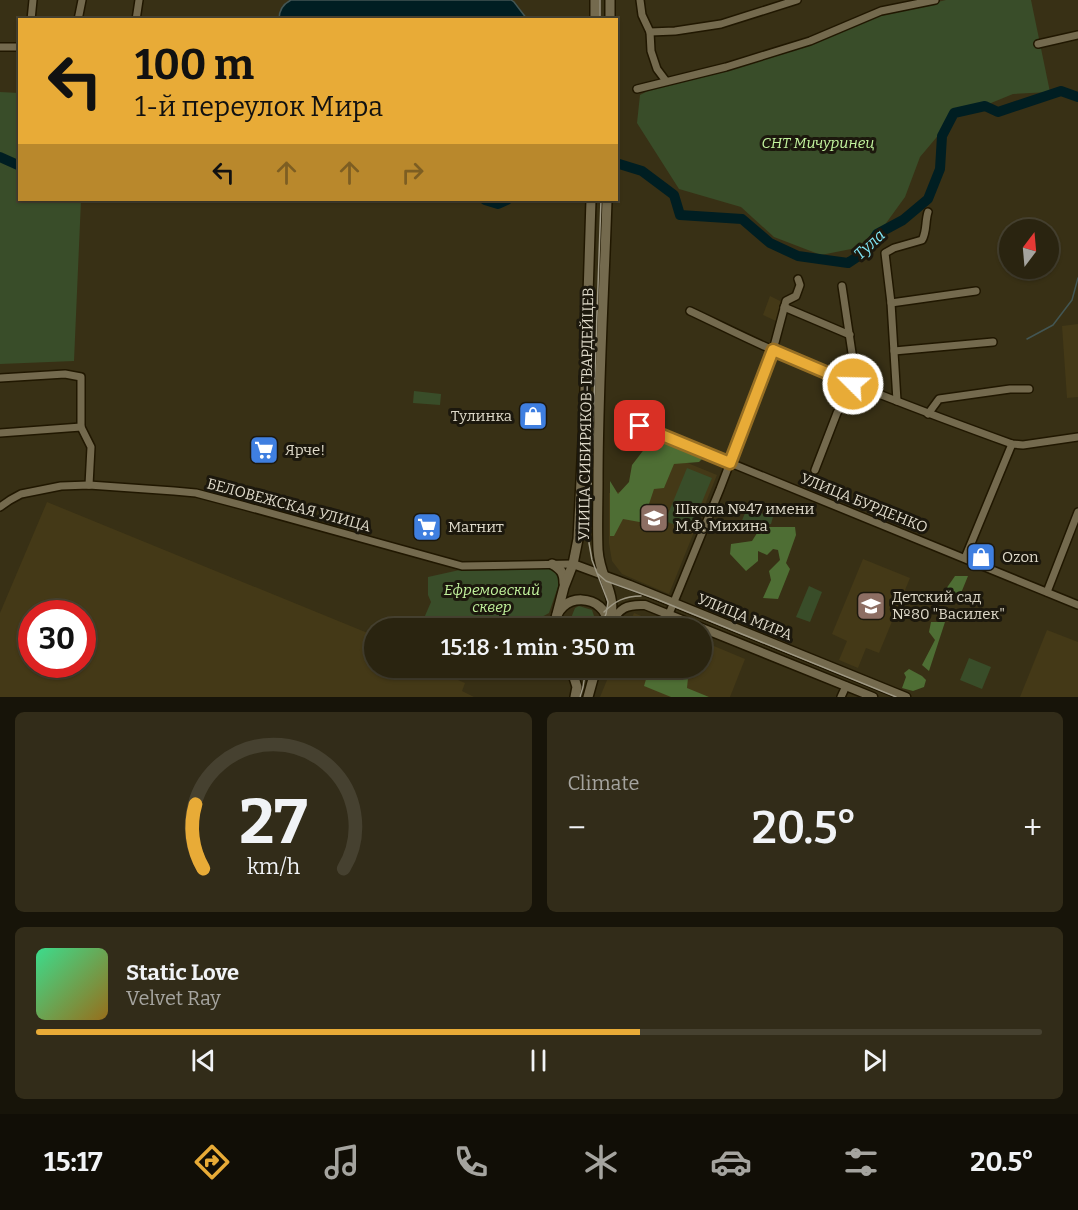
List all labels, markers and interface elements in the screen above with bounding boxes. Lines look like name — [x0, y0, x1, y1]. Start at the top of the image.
text: 100 m — [135, 40, 254, 90]
icon: left — [36, 42, 114, 120]
text: 1-й переулок Мира — [135, 91, 383, 123]
park label: СНТ Мичуринец — [761, 134, 875, 152]
icon: left — [207, 156, 240, 189]
icon: ahead — [270, 156, 303, 189]
icon: ahead — [333, 156, 366, 189]
icon: right — [396, 156, 429, 189]
north arrow — [999, 219, 1059, 279]
map controls — [999, 219, 1059, 279]
water label: Тула — [850, 225, 889, 263]
street label: УЛИЦА СИБИРЯКОВ-ГВАРДЕЙЦЕВ — [575, 287, 597, 541]
position arrow — [821, 352, 885, 416]
shop icon: Тулинка — [517, 400, 549, 432]
pin — [614, 400, 665, 451]
place label: Тулинка — [451, 407, 512, 425]
icon: arrive — [623, 409, 656, 442]
supermarket icon: Ярче! — [248, 434, 280, 466]
place label: Ярче! — [285, 441, 325, 459]
street label: УЛИЦА БУРДЕНКО — [798, 469, 930, 537]
street label: БЕЛОВЕЖСКАЯ УЛИЦА — [205, 474, 373, 536]
place label: Школа №47 имени М.Ф. Михина — [675, 500, 815, 535]
school or university icon: Школа №47 имени М.Ф. Михина — [638, 502, 670, 534]
supermarket icon: Магнит — [411, 511, 443, 543]
place label: Магнит — [448, 518, 504, 536]
shop icon: Ozon — [965, 541, 997, 573]
place label: Ozon — [1002, 548, 1039, 566]
park label: Ефремовский сквер — [444, 581, 540, 616]
place label: Детский сад №80 "Василек" — [892, 588, 1005, 623]
street label: УЛИЦА МИРА — [695, 590, 796, 644]
school or university icon: Детский сад №80 "Василек" — [855, 590, 887, 622]
speed limit sign: 30 — [18, 600, 96, 678]
text: 15:18 · 1 min · 350 m — [441, 634, 635, 661]
text: Climate — [568, 771, 639, 795]
text: 27 — [239, 785, 307, 860]
text: 20.5° — [752, 801, 857, 855]
text: − — [568, 808, 586, 848]
text: + — [1023, 808, 1042, 848]
text: km/h — [247, 854, 300, 880]
text: Static Love — [126, 959, 239, 986]
text: Velvet Ray — [126, 986, 221, 1010]
icon: previous — [187, 1044, 220, 1077]
icon: pause — [522, 1044, 555, 1077]
icon: next — [858, 1044, 891, 1077]
icon: directions — [191, 1141, 233, 1183]
icon: music — [321, 1141, 363, 1183]
icon: phone — [450, 1141, 492, 1183]
icon: climate — [580, 1141, 622, 1183]
icon: car — [710, 1141, 752, 1183]
icon: filters — [840, 1141, 882, 1183]
text: 15:17 — [44, 1146, 103, 1178]
text: 20.5° — [970, 1146, 1034, 1178]

